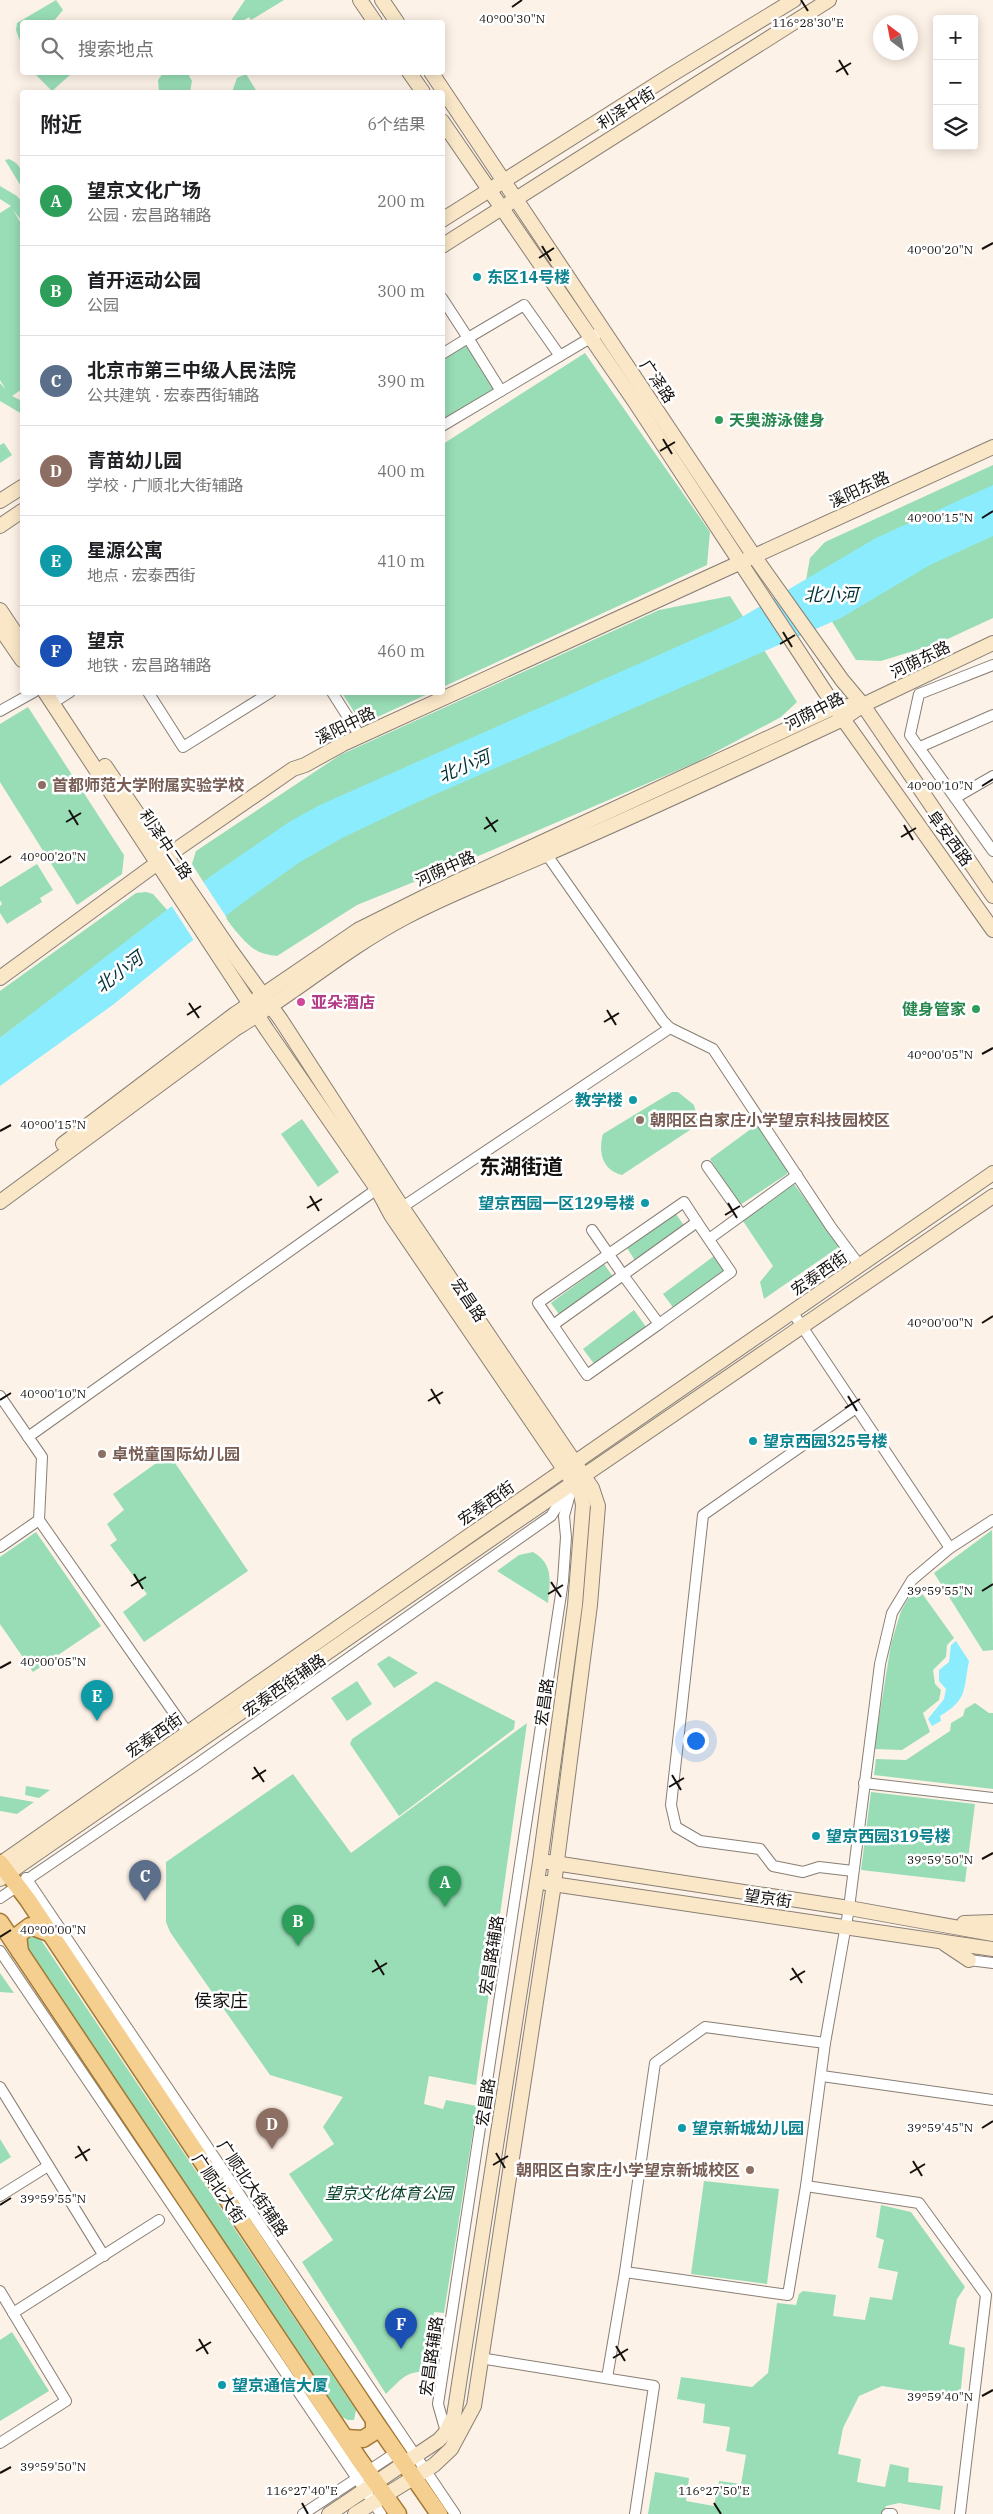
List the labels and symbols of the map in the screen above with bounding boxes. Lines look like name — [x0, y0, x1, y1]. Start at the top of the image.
text: 40°00'30"N — [479, 11, 545, 26]
text: 116°28'30"E — [772, 15, 844, 30]
north arrow — [873, 15, 918, 60]
street label: 利泽中街 — [594, 83, 658, 133]
text: 40°00'20"N — [907, 242, 973, 257]
place label: 东区14号楼 — [487, 267, 570, 287]
marker: 东区14号楼 — [471, 271, 483, 283]
street label: 广泽路 — [636, 356, 680, 406]
place label: 天奥游泳健身 — [729, 410, 825, 430]
marker: 天奥游泳健身 — [713, 414, 725, 426]
street label: 溪阳东路 — [826, 466, 892, 512]
text: 40°00'15"N — [907, 510, 973, 525]
water label: 北小河 — [804, 583, 861, 606]
street label: 河荫东路 — [887, 636, 953, 682]
street label: 河荫中路 — [781, 688, 847, 734]
street label: 溪阳中路 — [312, 702, 378, 748]
water label: 北小河 — [435, 744, 496, 787]
place label: 首都师范大学附属实验学校 — [52, 775, 245, 795]
text: 40°00'10"N — [907, 778, 973, 793]
marker: 首都师范大学附属实验学校 — [36, 779, 48, 791]
street label: 利泽中二路 — [135, 805, 197, 883]
street label: 阜安西路 — [923, 806, 977, 870]
street label: 河荫中路 — [412, 846, 478, 890]
text: 40°00'20"N — [20, 849, 86, 864]
water label: 北小河 — [91, 945, 150, 997]
place label: 亚朵酒店 — [311, 992, 375, 1012]
marker: 亚朵酒店 — [295, 996, 307, 1008]
place label: 健身管家 — [902, 999, 966, 1019]
marker: 健身管家 — [970, 1003, 982, 1015]
text: 40°00'05"N — [907, 1047, 973, 1062]
place label: 教学楼 — [575, 1090, 623, 1110]
marker: 教学楼 — [627, 1094, 639, 1106]
place label: 朝阳区白家庄小学望京科技园校区 — [650, 1110, 890, 1130]
marker: 朝阳区白家庄小学望京科技园校区 — [634, 1114, 646, 1126]
text: 40°00'15"N — [20, 1117, 86, 1132]
district label: 东湖街道 — [479, 1152, 563, 1180]
place label: 望京西园一区129号楼 — [478, 1193, 635, 1213]
marker: 望京西园一区129号楼 — [639, 1197, 651, 1209]
street label: 宏泰西街 — [787, 1246, 851, 1300]
street label: 宏昌路 — [447, 1275, 491, 1325]
text: 40°00'00"N — [907, 1315, 973, 1330]
text: 40°00'10"N — [20, 1386, 86, 1401]
place label: 望京西园325号楼 — [763, 1431, 888, 1451]
marker: 望京西园325号楼 — [747, 1435, 759, 1447]
place label: 卓悦童国际幼儿园 — [112, 1444, 240, 1464]
marker: 卓悦童国际幼儿园 — [96, 1448, 108, 1460]
street label: 宏泰西街 — [454, 1476, 518, 1530]
text: 39°59'55"N — [907, 1583, 973, 1598]
street label: 宏泰西街辅路 — [239, 1649, 329, 1721]
text: 40°00'05"N — [20, 1654, 86, 1669]
street label: 宏昌路 — [531, 1677, 557, 1727]
pin: E — [81, 1680, 113, 1721]
street label: 宏泰西街 — [122, 1708, 186, 1762]
your location — [683, 1728, 709, 1754]
place label: 望京西园319号楼 — [826, 1826, 951, 1846]
marker: 望京西园319号楼 — [810, 1830, 822, 1842]
text: 39°59'50"N — [907, 1852, 973, 1867]
pin: C — [129, 1860, 161, 1901]
pin: A — [429, 1866, 461, 1907]
street label: 望京街 — [743, 1885, 793, 1911]
pin: B — [282, 1905, 314, 1946]
street label: 宏昌路辅路 — [475, 1914, 507, 1996]
text: 40°00'00"N — [20, 1922, 86, 1937]
district label: 侯家庄 — [194, 1989, 248, 2012]
street label: 宏昌路 — [471, 2077, 499, 2127]
pin: D — [256, 2108, 288, 2149]
place label: 望京新城幼儿园 — [692, 2118, 804, 2138]
text: 39°59'45"N — [907, 2120, 973, 2135]
marker: 望京新城幼儿园 — [676, 2122, 688, 2134]
street label: 广顺北大街辅路 — [213, 2136, 293, 2240]
street label: 广顺北大街 — [188, 2149, 250, 2227]
place label: 朝阳区白家庄小学望京新城校区 — [516, 2160, 740, 2180]
marker: 朝阳区白家庄小学望京新城校区 — [744, 2164, 756, 2176]
park label: 望京文化体育公园 — [325, 2183, 455, 2203]
text: 39°59'55"N — [20, 2191, 86, 2206]
pin: F — [385, 2308, 417, 2349]
street label: 宏昌路辅路 — [416, 2315, 446, 2397]
place label: 望京通信大厦 — [232, 2375, 328, 2395]
marker: 望京通信大厦 — [216, 2379, 228, 2391]
text: 39°59'40"N — [907, 2389, 973, 2404]
text: 39°59'50"N — [20, 2459, 86, 2474]
text: 116°27'40"E — [266, 2483, 338, 2498]
text: 116°27'50"E — [678, 2483, 750, 2498]

